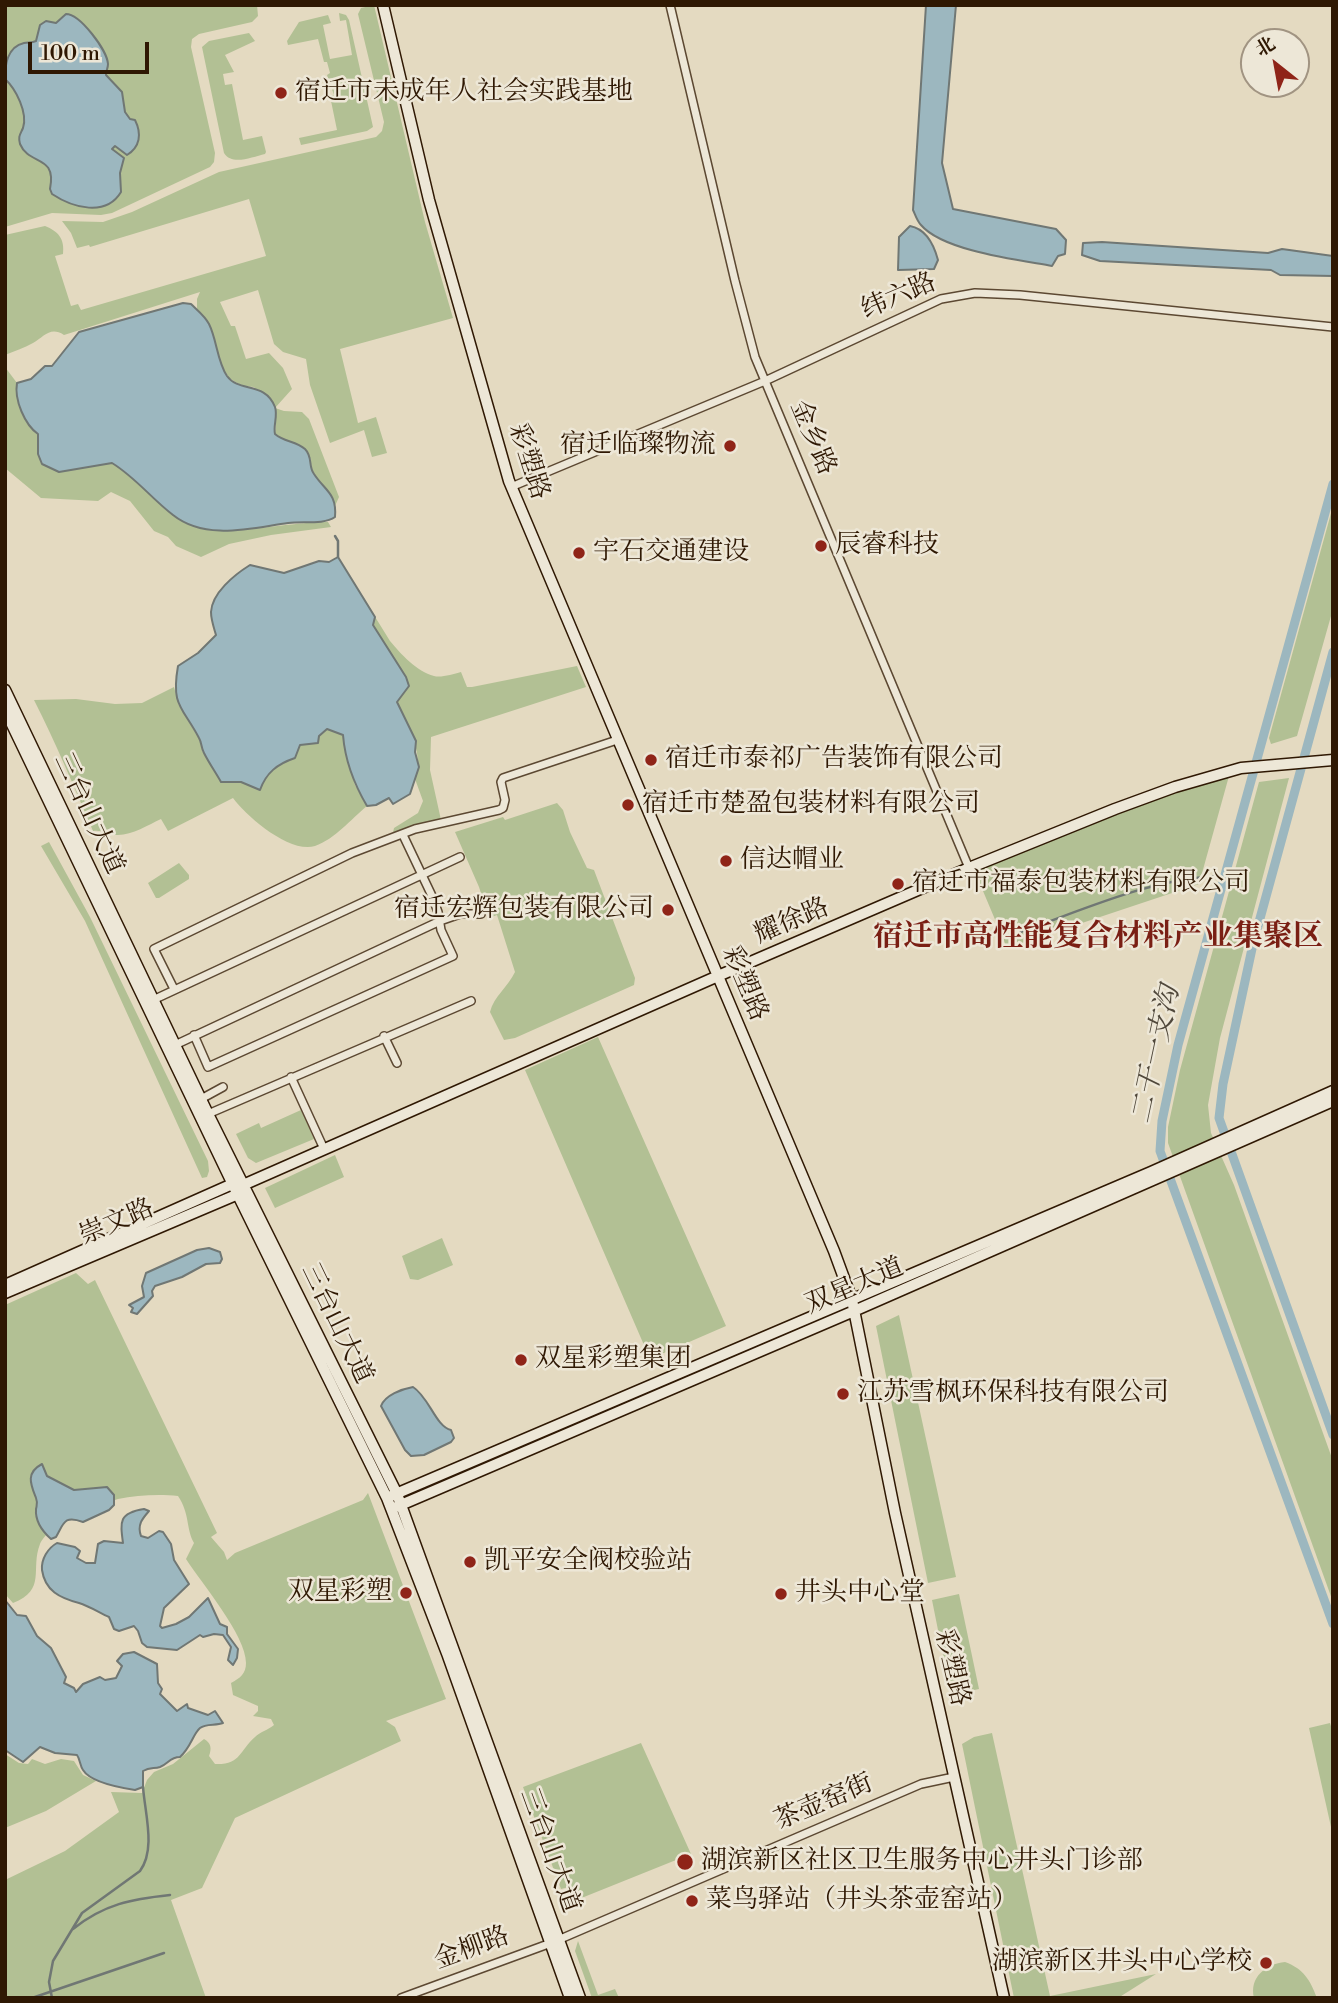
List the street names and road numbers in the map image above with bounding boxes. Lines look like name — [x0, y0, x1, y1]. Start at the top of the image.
street label: 纬六路 — [857, 267, 941, 327]
street label: 金乡路 — [782, 396, 842, 480]
street label: 彩塑路 — [501, 420, 555, 504]
street label: 三台山大道 — [46, 748, 130, 880]
street label: 耀徐路 — [750, 892, 834, 952]
street label: 彩塑路 — [714, 942, 774, 1026]
street label: 崇文路 — [75, 1193, 159, 1253]
street label: 双星大道 — [801, 1252, 909, 1322]
street label: 三台山大道 — [293, 1259, 379, 1389]
street label: 彩塑路 — [927, 1626, 975, 1710]
street label: 茶壶窑街 — [770, 1768, 878, 1838]
street label: 三台山大道 — [512, 1785, 586, 1917]
street label: 金柳路 — [430, 1921, 514, 1977]

